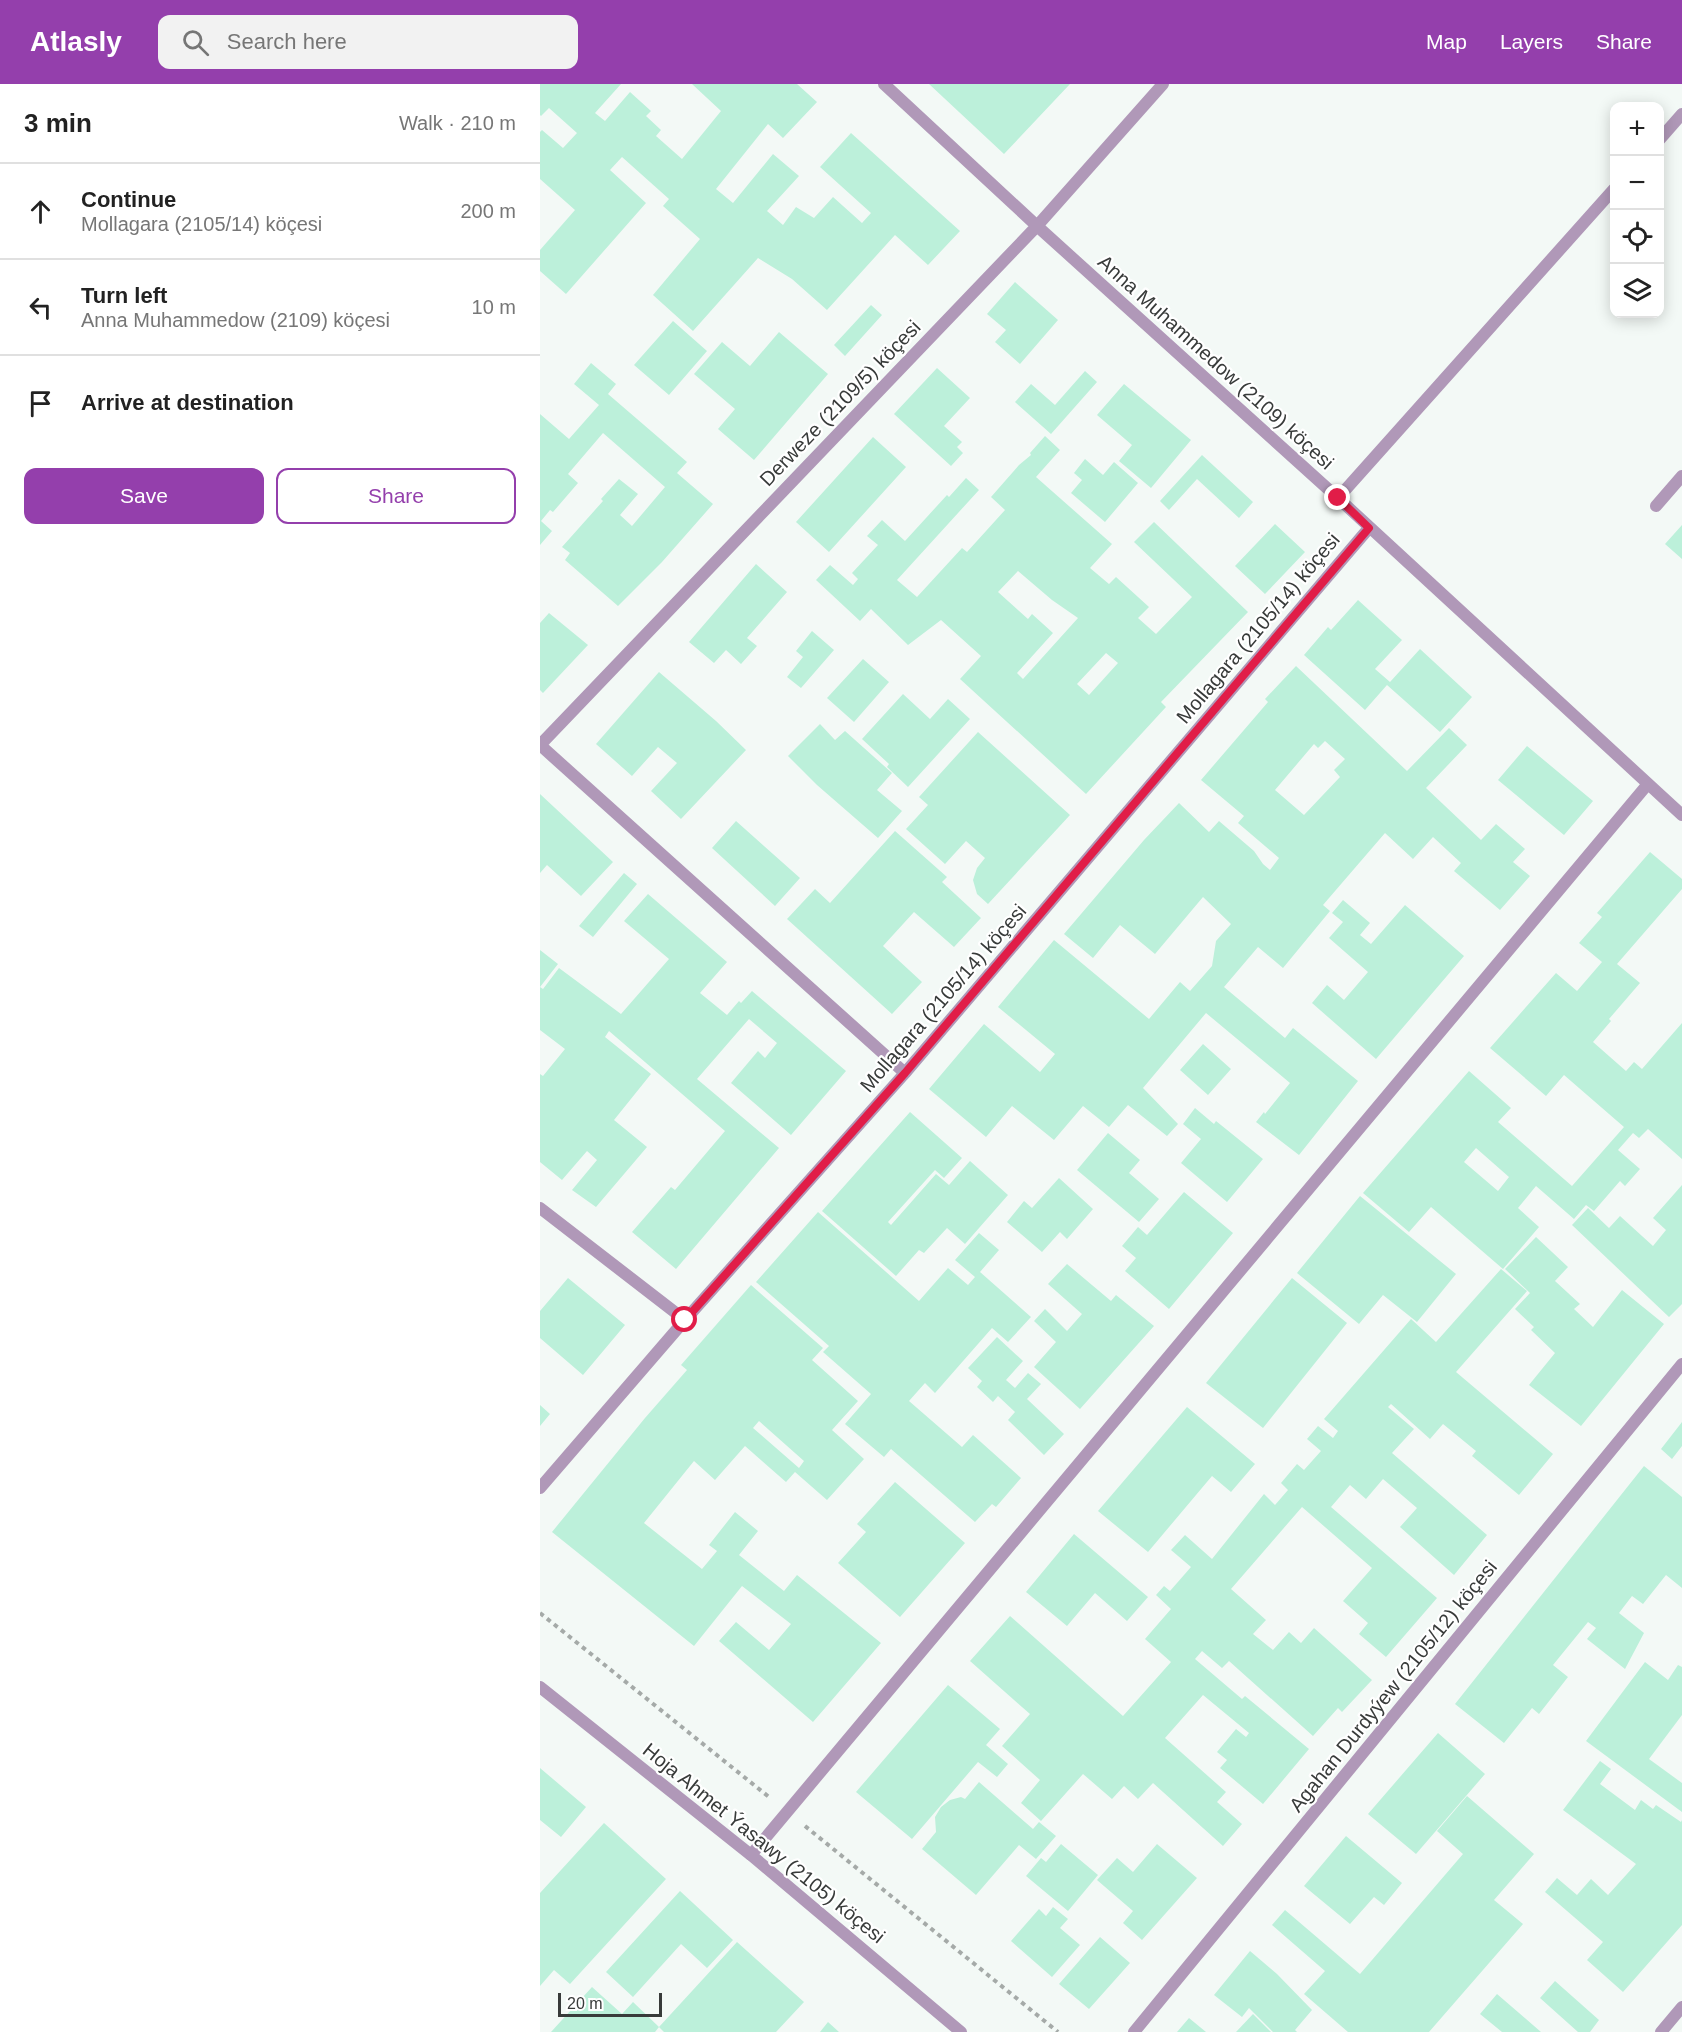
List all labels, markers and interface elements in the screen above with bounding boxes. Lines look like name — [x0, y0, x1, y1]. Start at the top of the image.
search box — [158, 15, 578, 69]
text: Atlasly — [30, 26, 122, 57]
icon: search — [179, 26, 212, 59]
text: Search here — [227, 29, 347, 54]
text: Map — [1426, 30, 1467, 53]
text: Layers — [1500, 30, 1563, 53]
text: Share — [1596, 30, 1652, 53]
map controls — [1610, 102, 1664, 318]
button: + — [1610, 102, 1664, 156]
text: 3 min — [24, 108, 92, 138]
text: Walk · 210 m — [399, 112, 516, 134]
button: − — [1610, 156, 1664, 210]
text: Continue — [81, 187, 176, 212]
icon: ahead — [24, 195, 57, 228]
text: 200 m — [460, 200, 516, 222]
button: locate — [1610, 210, 1664, 264]
text: Mollagara (2105/14) köçesi — [81, 213, 322, 235]
street label: Anna Muhammedow (2109) köçesi — [1094, 250, 1338, 474]
button: layers — [1610, 264, 1664, 318]
text: Turn left — [81, 283, 167, 308]
icon: left — [24, 291, 57, 324]
text: 10 m — [472, 296, 516, 318]
text: Anna Muhammedow (2109) köçesi — [81, 309, 390, 331]
street label: Derweze (2109/5) köçesi — [755, 316, 925, 490]
icon: arrive — [24, 387, 57, 420]
text: Arrive at destination — [81, 390, 294, 415]
button: Save — [24, 468, 264, 524]
button: Share — [276, 468, 516, 524]
route end — [1324, 484, 1350, 510]
street label: Mollagara (2105/14) köçesi — [1172, 529, 1344, 727]
street label: Mollagara (2105/14) köçesi — [856, 900, 1030, 1096]
route start — [671, 1306, 697, 1332]
street label: Agahan Durdyýew (2105/12) köçesi — [1285, 1556, 1501, 1816]
street label: Hoja Ahmet Ýasawy (2105) köçesi — [639, 1739, 889, 1947]
scale bar — [558, 1990, 662, 2018]
text: 20 m — [567, 1995, 603, 2012]

